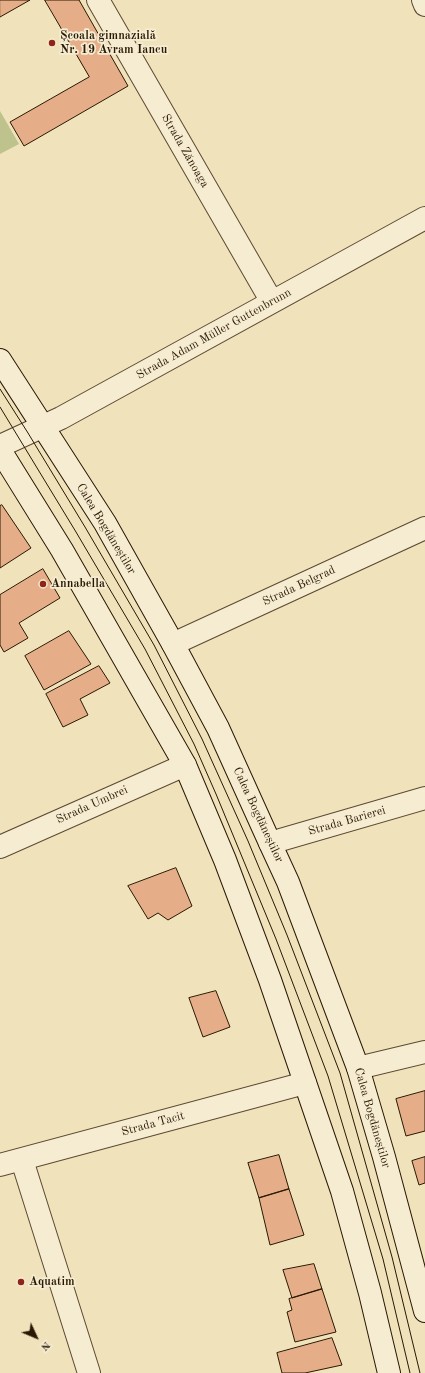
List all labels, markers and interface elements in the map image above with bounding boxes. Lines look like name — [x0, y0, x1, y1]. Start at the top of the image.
place label: Școala gimnazială Nr. 19 Avram Iancu — [60, 29, 167, 57]
marker: Școala gimnazială Nr. 19 Avram Iancu — [47, 38, 57, 48]
street label: Strada Zănoaga — [158, 112, 212, 190]
street label: Strada Adam Müller Guttenbrunn — [134, 285, 294, 383]
street label: Calea Bogdăneștilor — [73, 481, 139, 577]
street label: Strada Belgrad — [260, 563, 338, 609]
place label: Annabella — [51, 577, 105, 591]
marker: Annabella — [38, 579, 48, 589]
street label: Calea Bogdăneștilor — [230, 765, 286, 865]
street label: Strada Umbrei — [54, 783, 130, 827]
street label: Strada Barierei — [307, 803, 387, 839]
street label: Calea Bogdăneștilor — [351, 1066, 393, 1170]
street label: Strada Tacit — [120, 1109, 186, 1139]
place label: Aquatim — [29, 1275, 75, 1289]
marker: Aquatim — [16, 1277, 26, 1287]
north arrow — [16, 1317, 56, 1357]
text: N — [38, 1339, 52, 1353]

